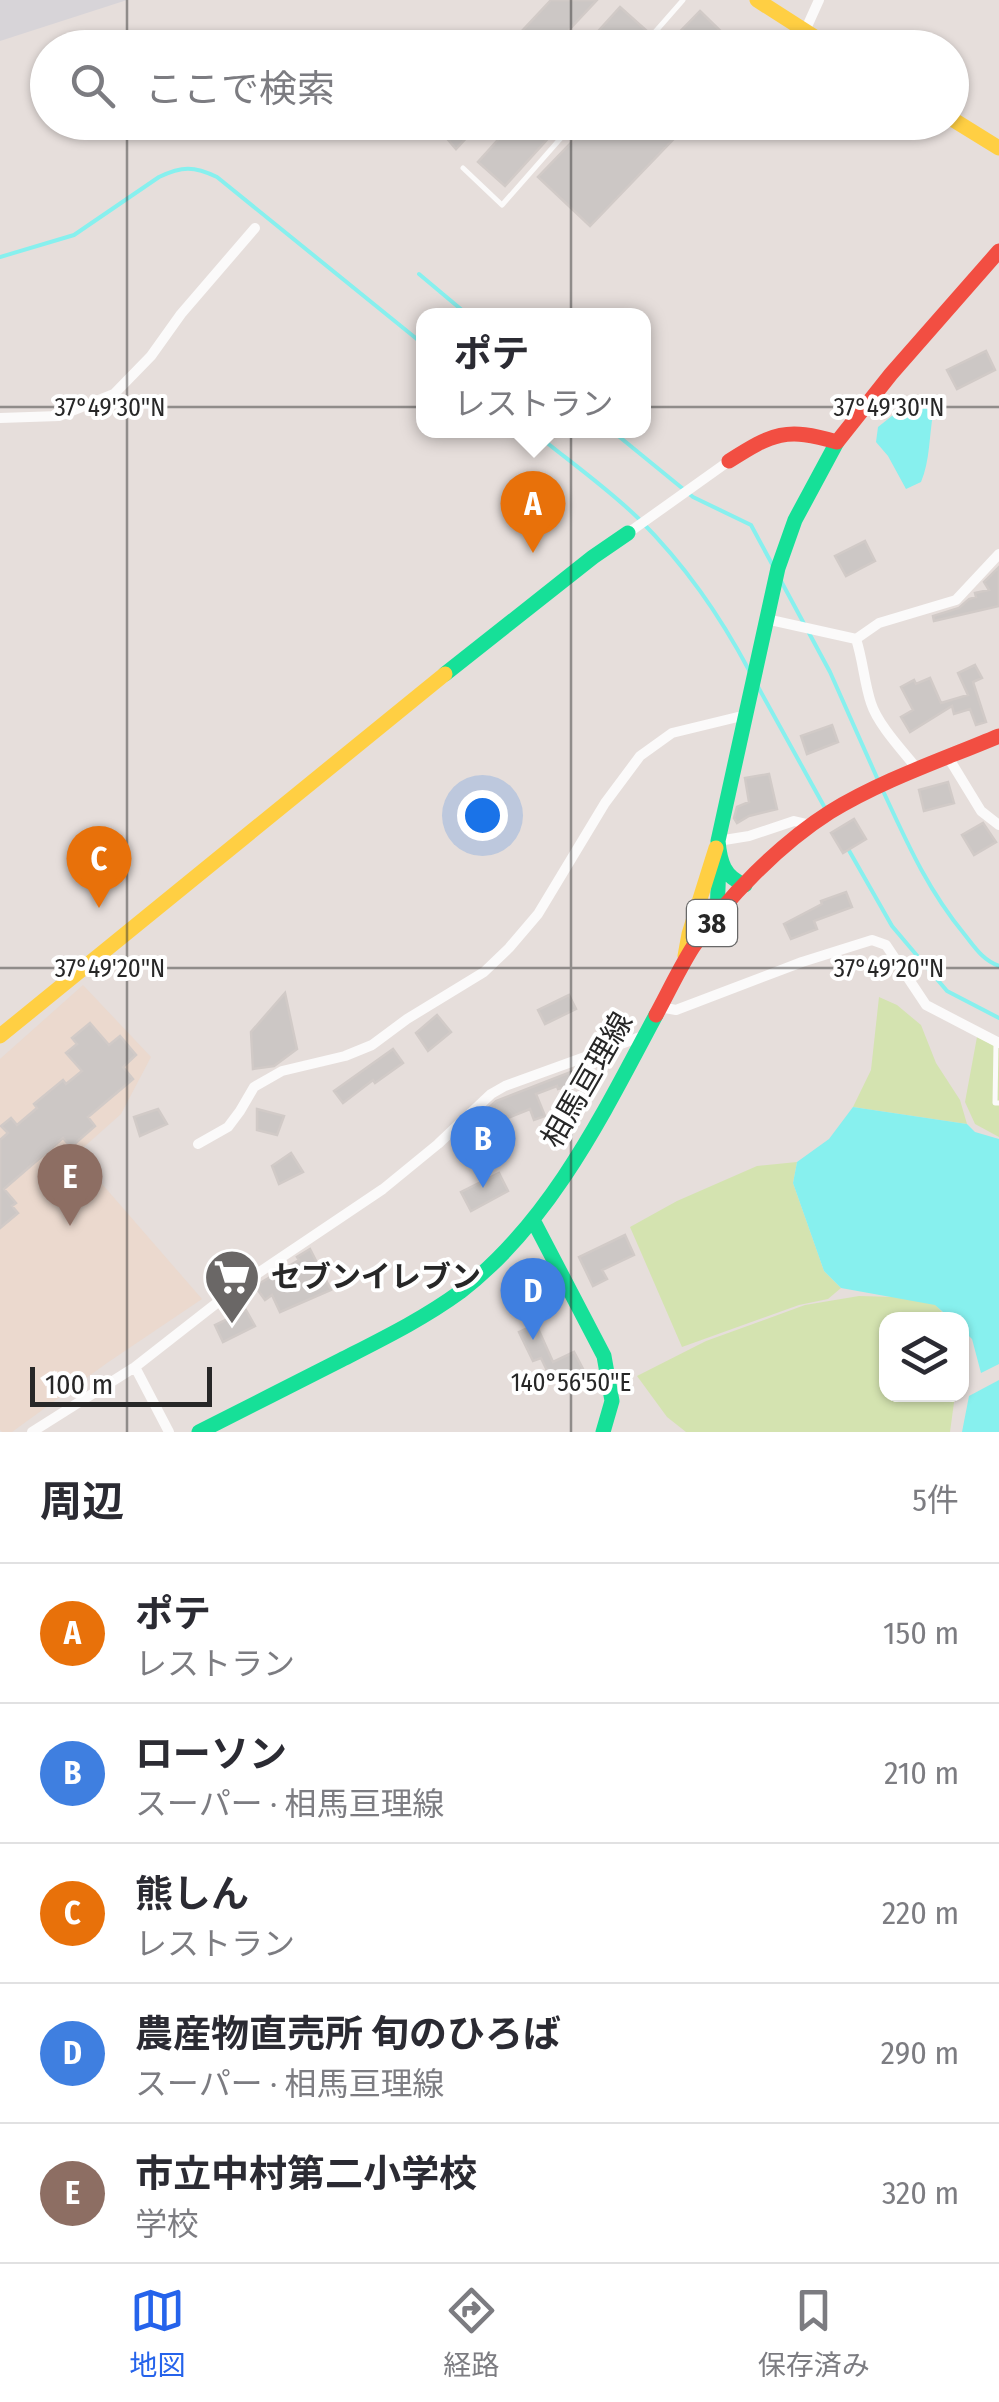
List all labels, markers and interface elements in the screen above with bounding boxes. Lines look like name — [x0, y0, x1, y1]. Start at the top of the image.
search box — [30, 30, 969, 140]
icon: search — [65, 58, 120, 113]
text: ここで検索 — [145, 66, 335, 112]
popup — [416, 308, 651, 438]
text: ポテ — [453, 331, 530, 377]
text: レストラン — [453, 385, 614, 423]
text: 37°49'30"N — [55, 393, 165, 423]
text: 37°49'30"N — [834, 393, 944, 423]
pin: A — [500, 470, 566, 553]
your location — [457, 790, 508, 841]
pin: C — [66, 826, 132, 908]
road number: 38 — [687, 900, 737, 946]
text: 37°49'20"N — [55, 954, 165, 984]
text: 37°49'20"N — [834, 954, 944, 984]
street label: 相馬亘理線 — [534, 1006, 640, 1154]
pin: B — [450, 1106, 516, 1188]
pin: E — [38, 1144, 102, 1226]
supermarket icon: セブンイレブン — [202, 1247, 262, 1326]
pin: D — [500, 1258, 566, 1340]
place label: セブンイレブン — [271, 1259, 481, 1295]
map controls — [879, 1312, 969, 1402]
button: layers — [879, 1312, 969, 1402]
scale bar — [30, 1362, 212, 1406]
text: 100 m — [45, 1368, 113, 1401]
text: 140°56'50"E — [511, 1368, 631, 1398]
text: 周辺 — [40, 1477, 124, 1527]
text: 5件 — [912, 1481, 959, 1519]
text: ポテ — [135, 1591, 211, 1637]
text: A — [64, 1614, 81, 1652]
text: 150 m — [883, 1614, 959, 1652]
text: レストラン — [135, 1645, 295, 1683]
text: ローソン — [135, 1731, 287, 1777]
text: B — [64, 1754, 81, 1792]
text: 210 m — [884, 1754, 959, 1792]
text: スーパー · 相馬亘理線 — [135, 1785, 445, 1823]
text: 熊しん — [135, 1871, 249, 1917]
text: C — [64, 1894, 81, 1932]
text: 220 m — [882, 1894, 959, 1932]
text: レストラン — [135, 1925, 295, 1963]
text: 農産物直売所 旬のひろば — [135, 2011, 561, 2057]
text: D — [63, 2034, 82, 2072]
text: 290 m — [881, 2034, 959, 2072]
text: スーパー · 相馬亘理線 — [135, 2065, 445, 2103]
text: 市立中村第二小学校 — [135, 2151, 477, 2197]
text: E — [65, 2174, 80, 2212]
text: 320 m — [882, 2174, 959, 2212]
text: 学校 — [135, 2205, 199, 2243]
tab: 地図 — [129, 2283, 185, 2383]
tab: 経路 — [443, 2283, 500, 2383]
tab: 保存済み — [758, 2283, 870, 2383]

